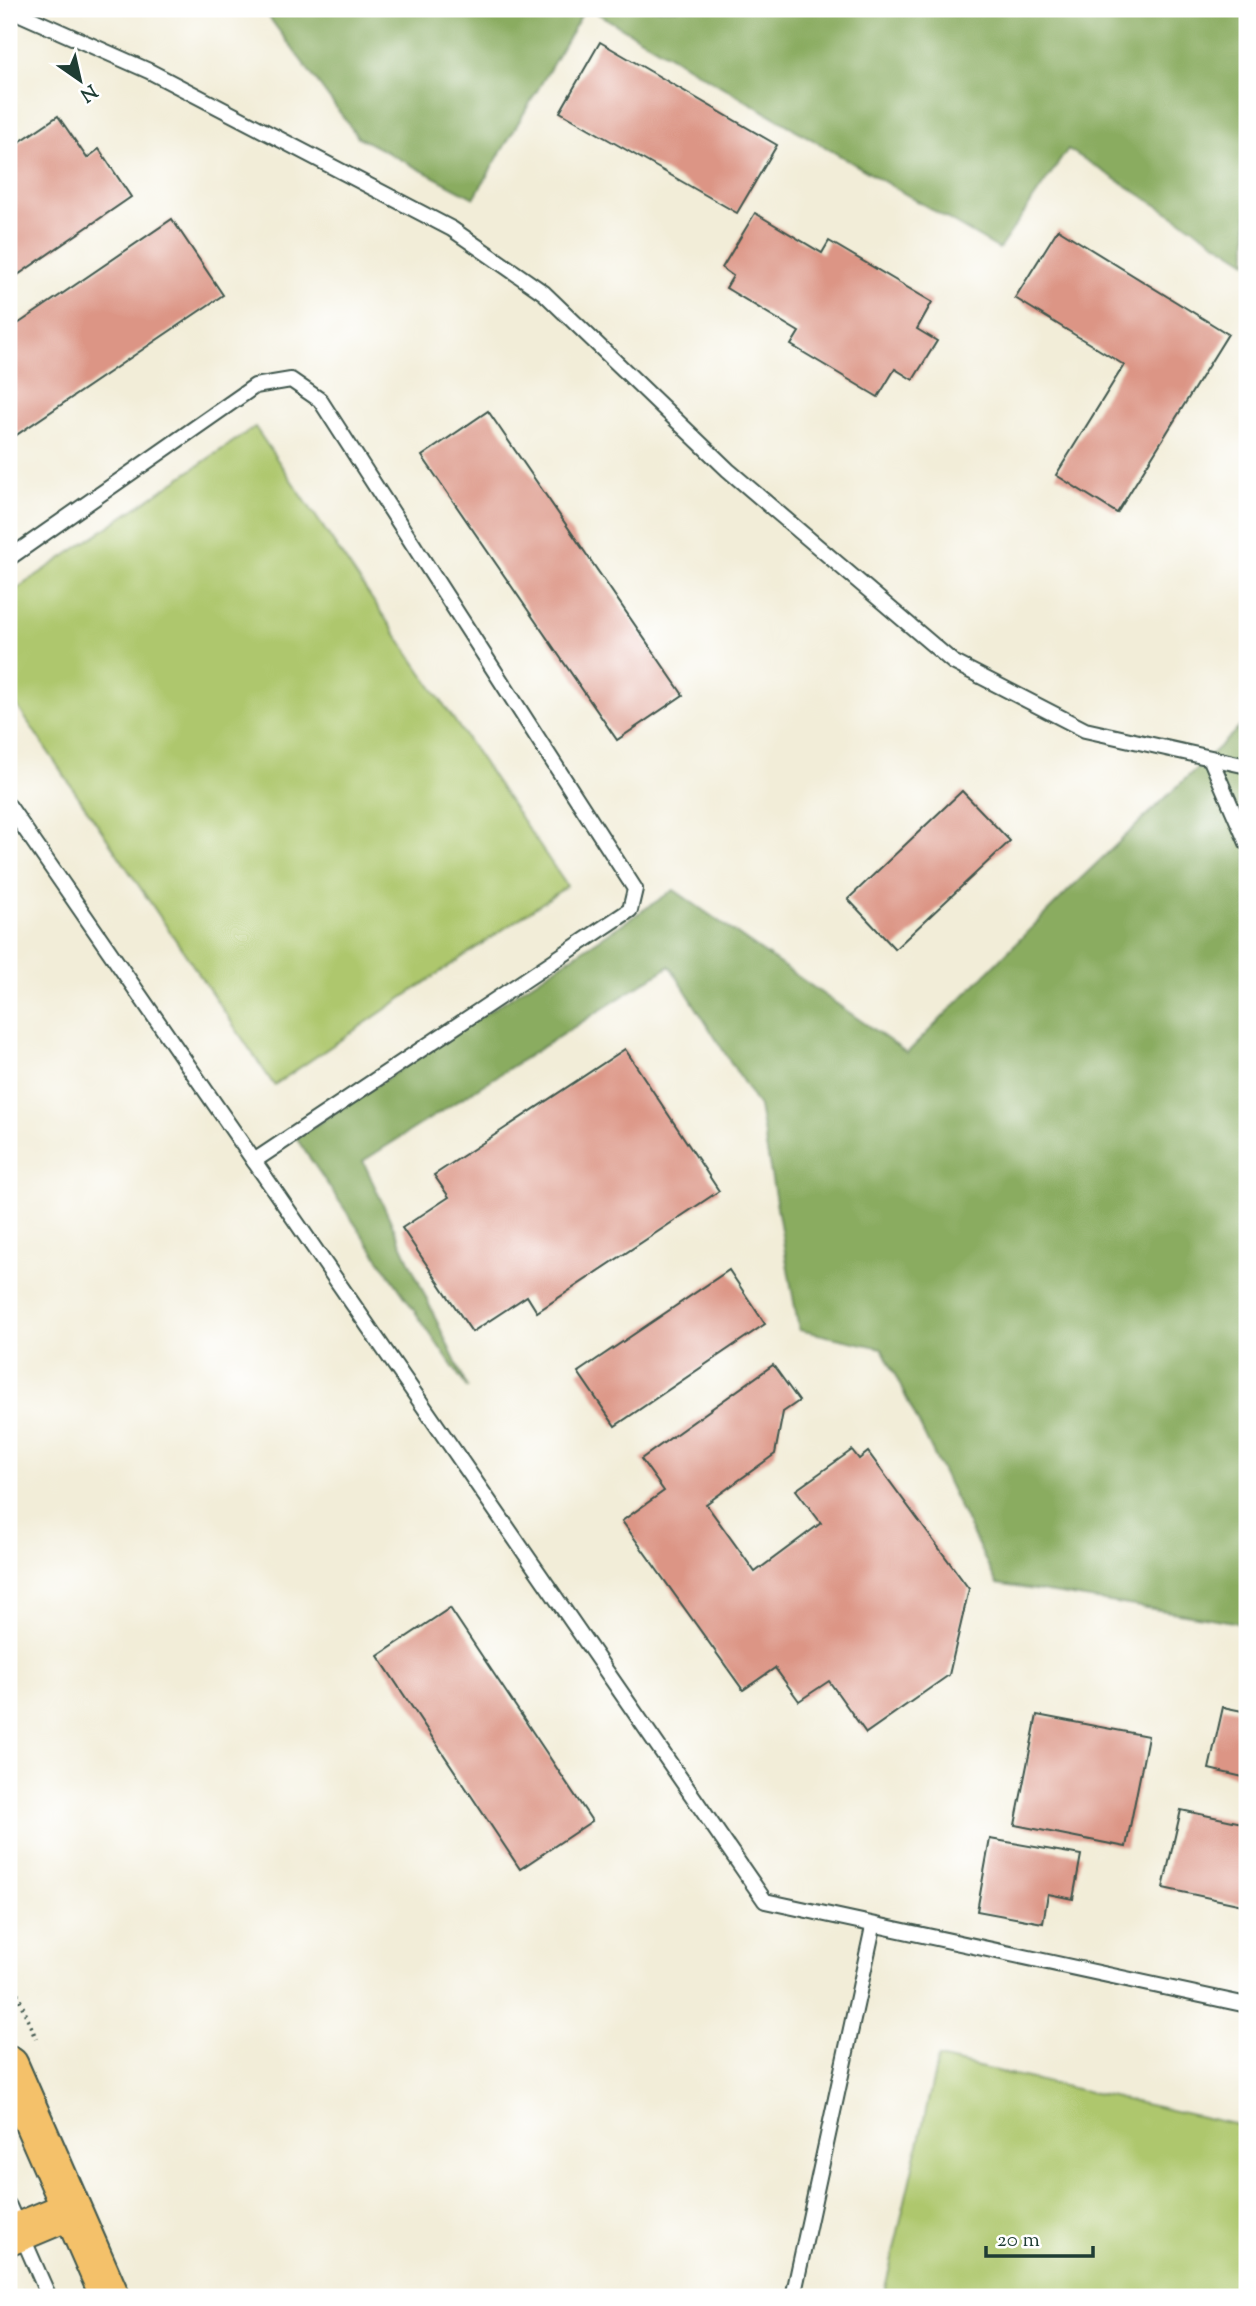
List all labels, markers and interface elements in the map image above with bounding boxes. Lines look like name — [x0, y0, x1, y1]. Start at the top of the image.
north arrow — [46, 46, 116, 116]
text: N — [74, 77, 102, 107]
scale bar — [986, 2215, 1093, 2259]
text: 20 m — [997, 2226, 1040, 2256]

